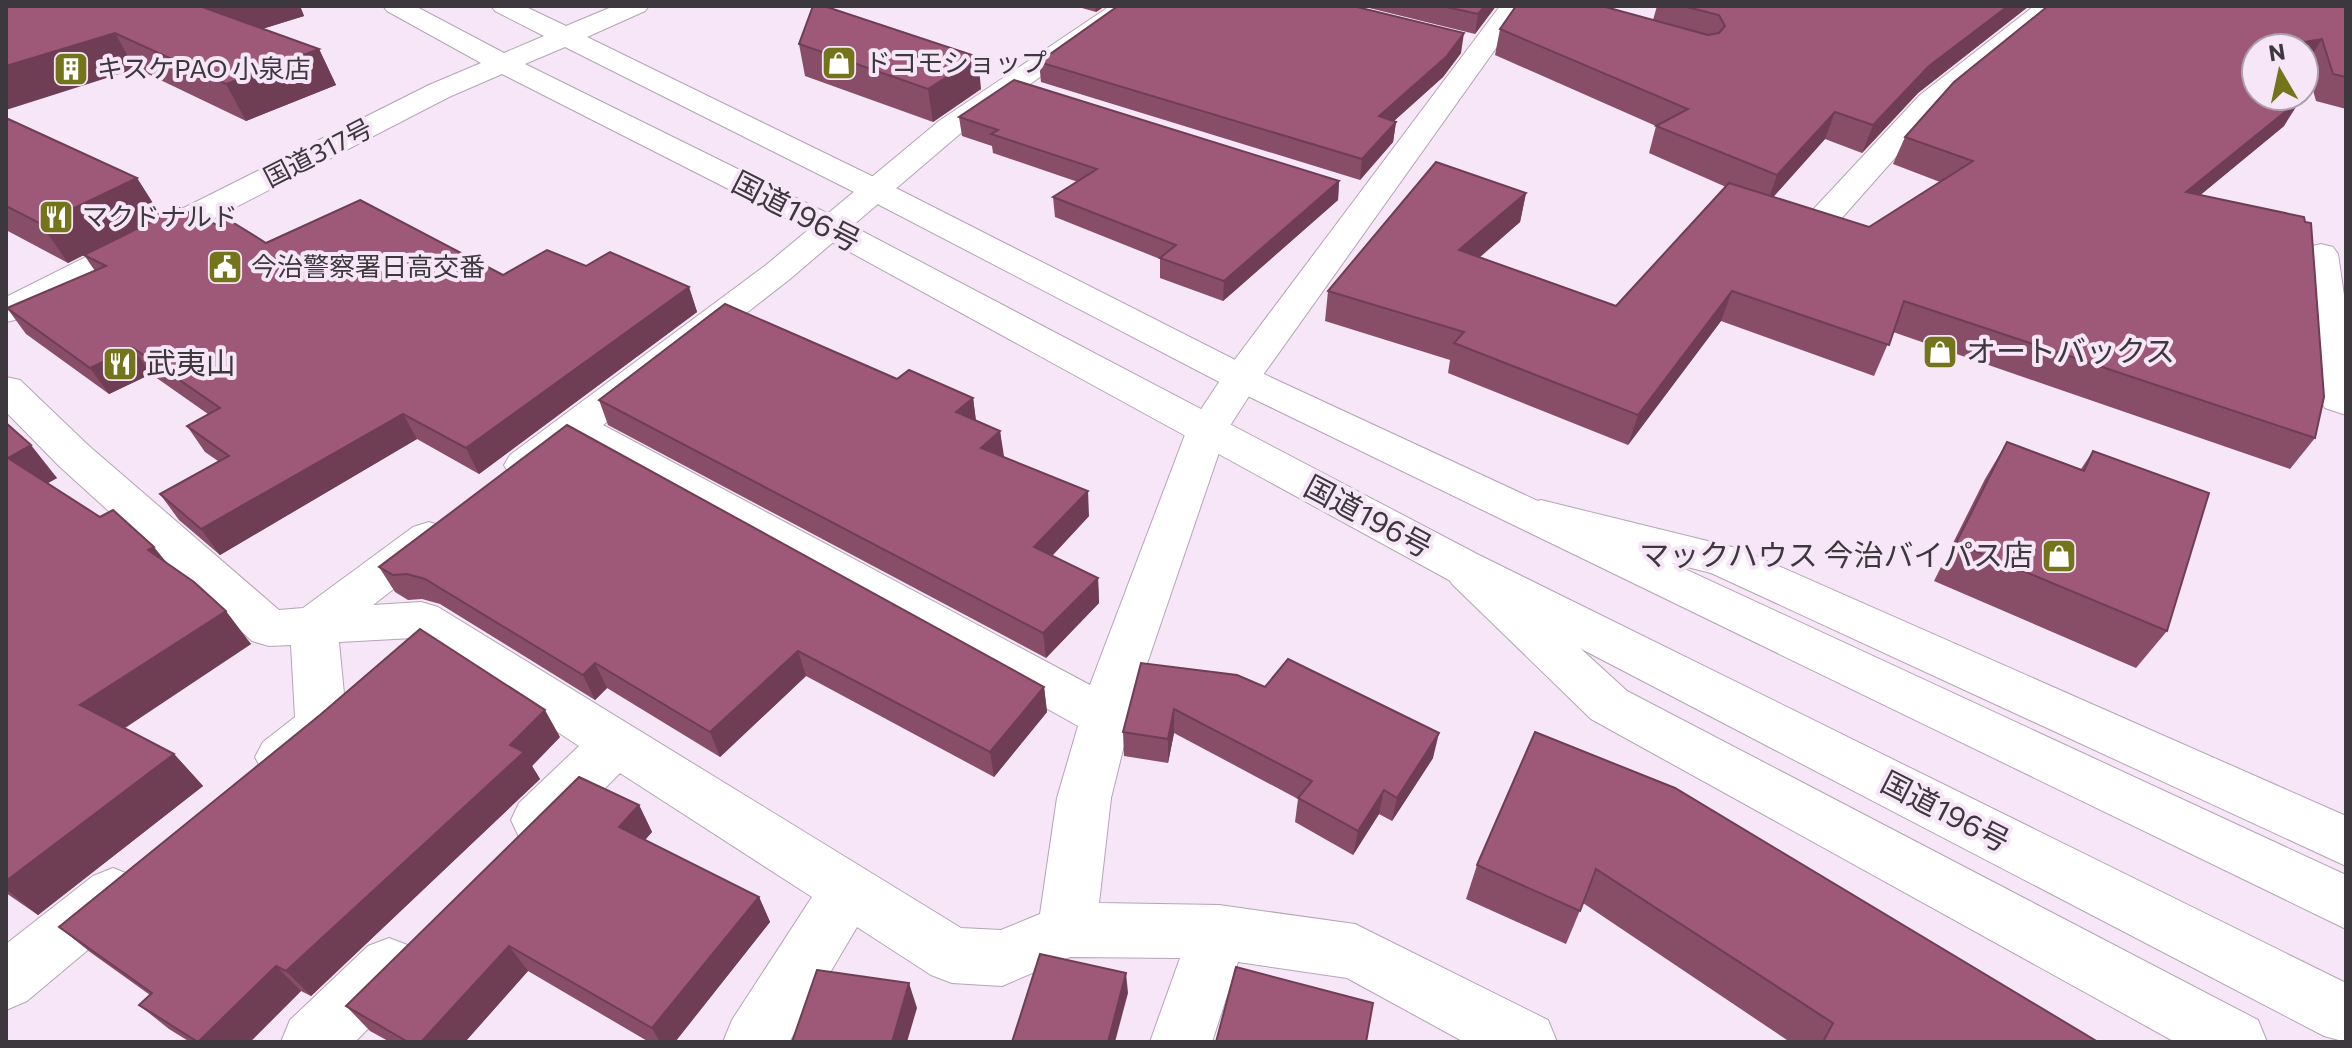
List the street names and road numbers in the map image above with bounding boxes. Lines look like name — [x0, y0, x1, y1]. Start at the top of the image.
street label: 国道317号 — [258, 111, 377, 192]
street label: 国道196号 — [727, 162, 868, 258]
street label: 国道196号 — [1299, 466, 1439, 564]
street label: 国道196号 — [1876, 762, 2017, 858]

